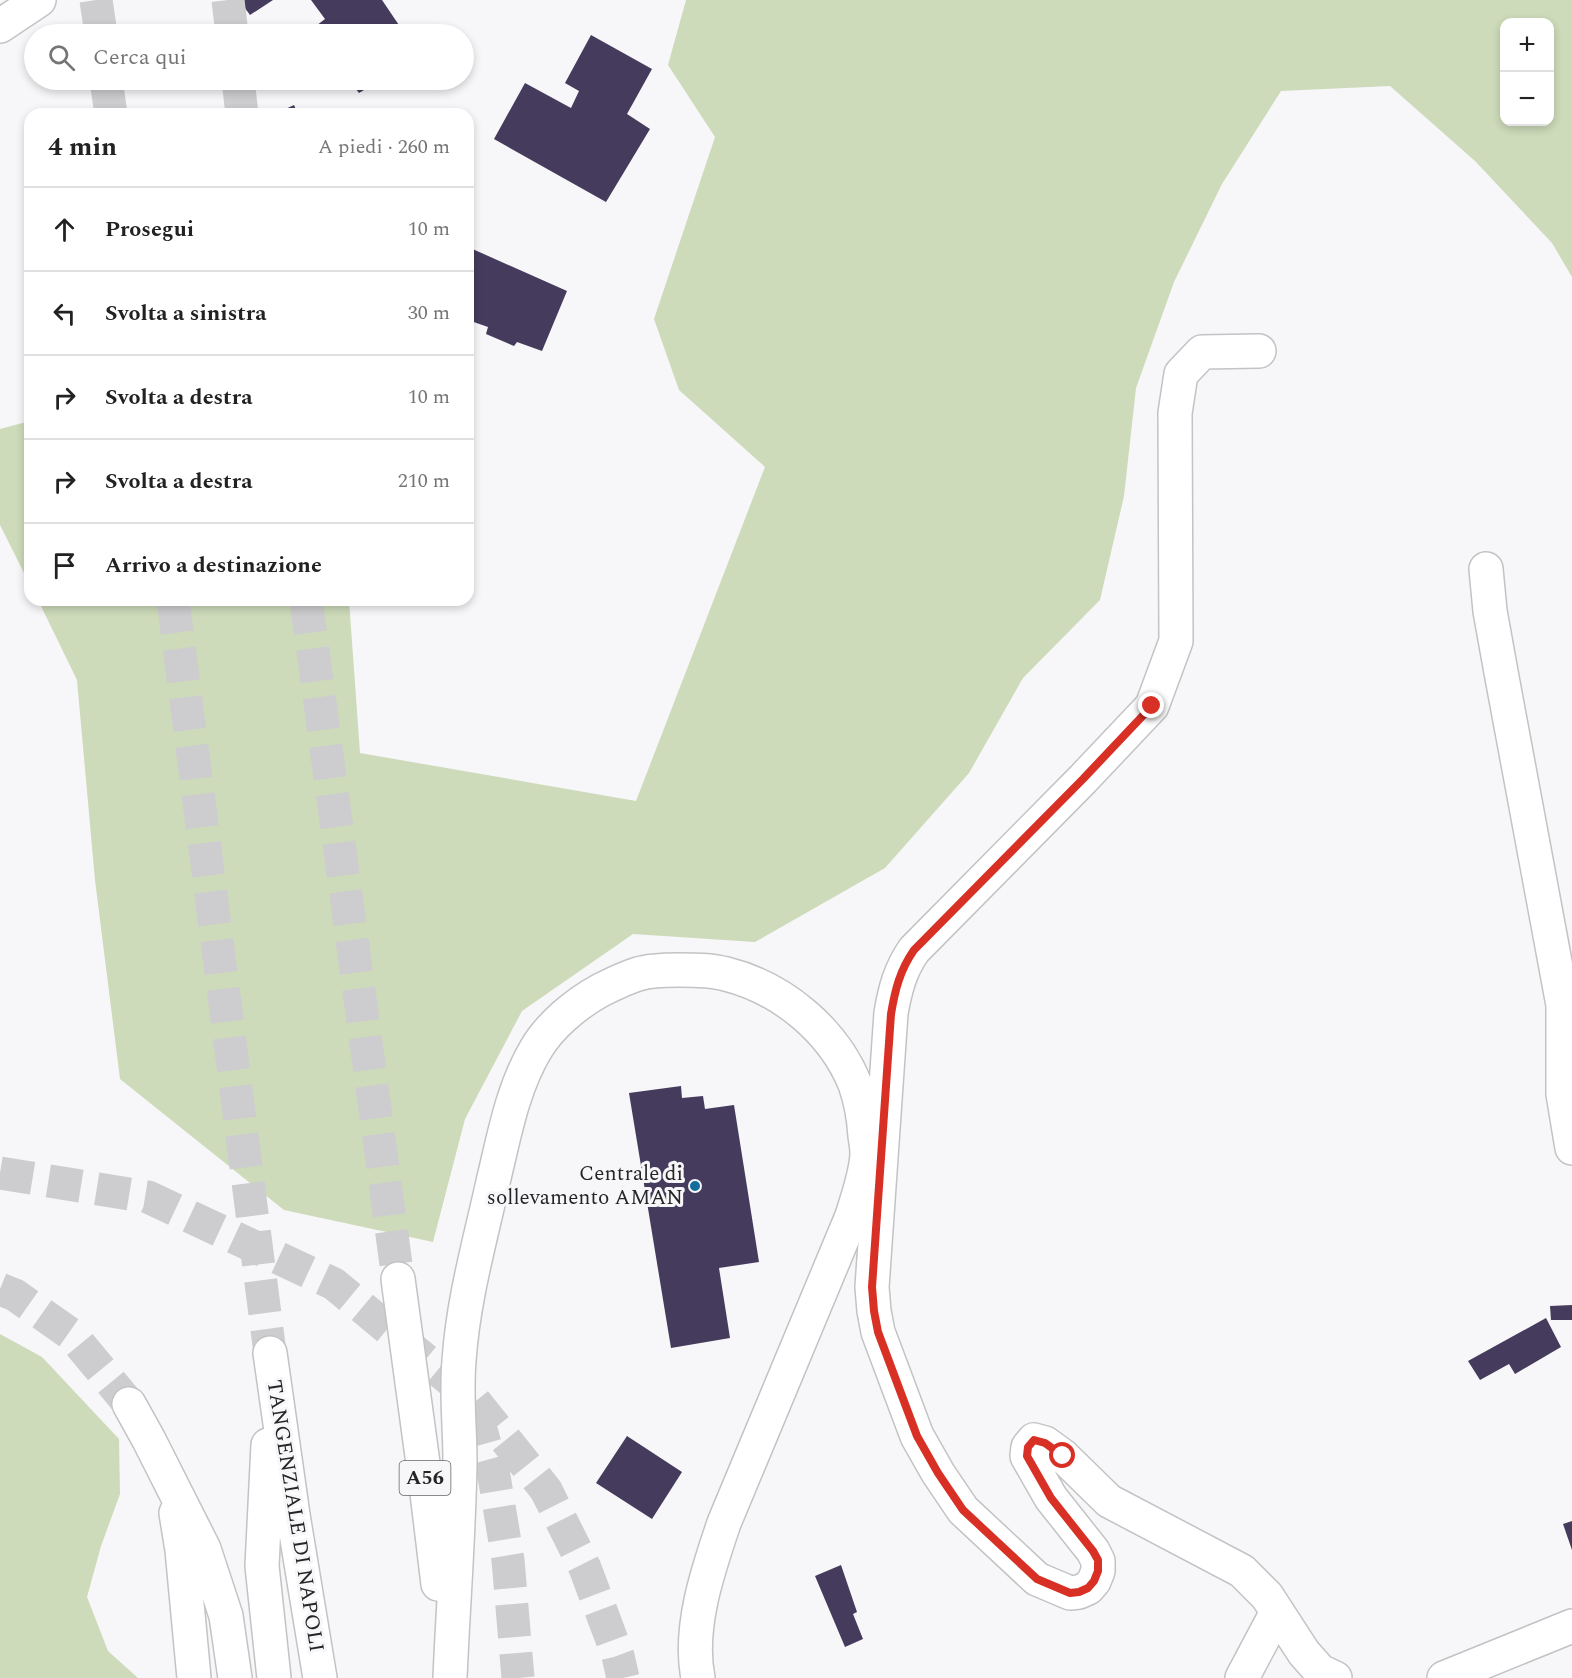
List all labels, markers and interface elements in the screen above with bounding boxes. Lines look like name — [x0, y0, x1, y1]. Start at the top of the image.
map controls — [1500, 18, 1554, 126]
button: + — [1500, 18, 1554, 72]
search box — [24, 24, 474, 90]
icon: search — [45, 41, 78, 74]
text: Cerca qui — [93, 41, 187, 74]
button: − — [1500, 72, 1554, 126]
text: 4 min — [48, 127, 117, 167]
text: A piedi · 260 m — [318, 132, 450, 162]
icon: ahead — [48, 213, 81, 246]
text: Prosegui — [105, 213, 194, 246]
text: 10 m — [408, 214, 450, 244]
icon: left — [48, 297, 81, 330]
text: Svolta a sinistra — [105, 297, 267, 330]
text: 30 m — [408, 298, 450, 328]
icon: right — [48, 381, 81, 414]
text: Svolta a destra — [105, 381, 252, 414]
text: 10 m — [408, 382, 450, 412]
icon: right — [48, 465, 81, 498]
text: Svolta a destra — [105, 465, 252, 498]
text: 210 m — [398, 466, 450, 496]
icon: arrive — [48, 549, 81, 582]
text: Arrivo a destinazione — [105, 549, 322, 582]
route end — [1138, 692, 1164, 718]
place label: Centrale di sollevamento AMAN — [487, 1158, 683, 1214]
marker: Centrale di sollevamento AMAN — [688, 1179, 702, 1193]
street label: TANGENZIALE DI NAPOLI — [258, 1378, 332, 1654]
route start — [1049, 1442, 1075, 1468]
road number: A56 — [400, 1461, 450, 1495]

